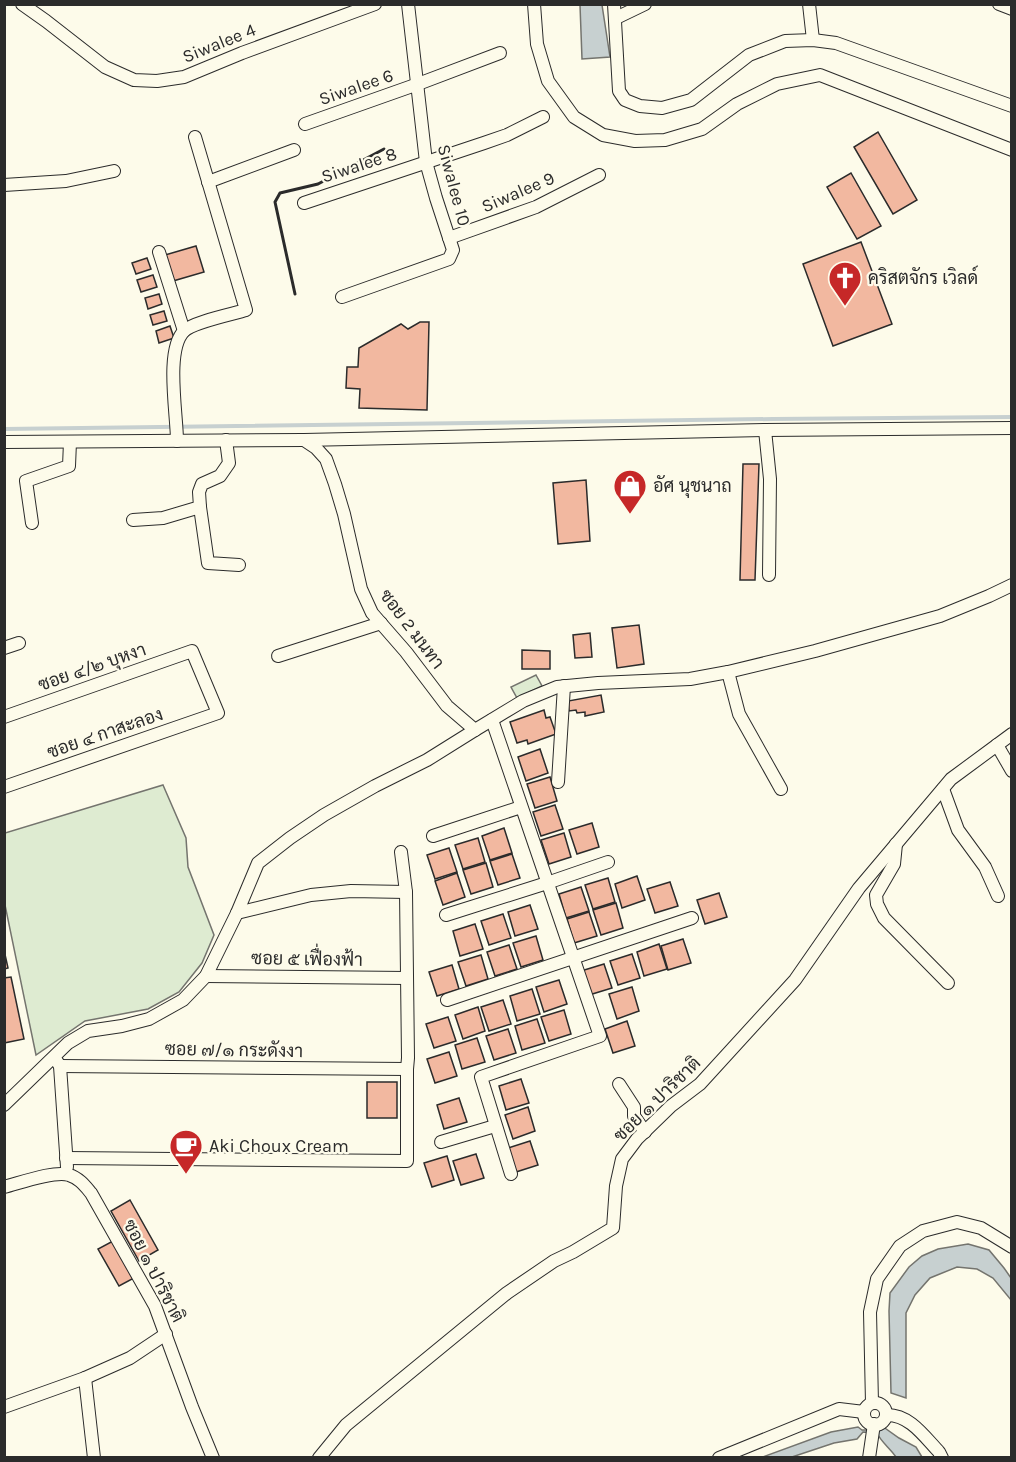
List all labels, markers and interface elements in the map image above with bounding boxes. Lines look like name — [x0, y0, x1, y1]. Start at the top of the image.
street label: Siwalee 4 — [179, 18, 259, 68]
street label: Siwalee 6 — [316, 64, 396, 110]
street label: Siwalee 8 — [318, 142, 400, 188]
street label: Siwalee 10 — [433, 142, 475, 228]
street label: Siwalee 9 — [478, 167, 558, 217]
church icon: คริสตจักร เวิลด์ — [827, 260, 863, 307]
place label: คริสตจักร เวิลด์ — [868, 265, 978, 289]
shop icon: อัศ นุชนาถ — [612, 468, 648, 515]
place label: อัศ นุชนาถ — [653, 475, 732, 498]
street label: ซอย 2 มนทา — [375, 585, 449, 673]
street label: ซอย ๔/๒ บุหงา — [35, 638, 149, 697]
street label: ซอย ๔ กาสะลอง — [44, 703, 166, 763]
street label: ซอย ๕ เฟื่องฟ้า — [251, 942, 363, 971]
street label: ซอย ๗/๑ กระดังงา — [165, 1038, 303, 1062]
street label: ซอย ๑ ปาริชาติ — [609, 1052, 705, 1146]
cafe icon: Aki Choux Cream — [168, 1128, 204, 1175]
place label: Aki Choux Cream — [209, 1135, 349, 1157]
street label: ซอย ๑ ปาริชาติ — [119, 1216, 189, 1326]

